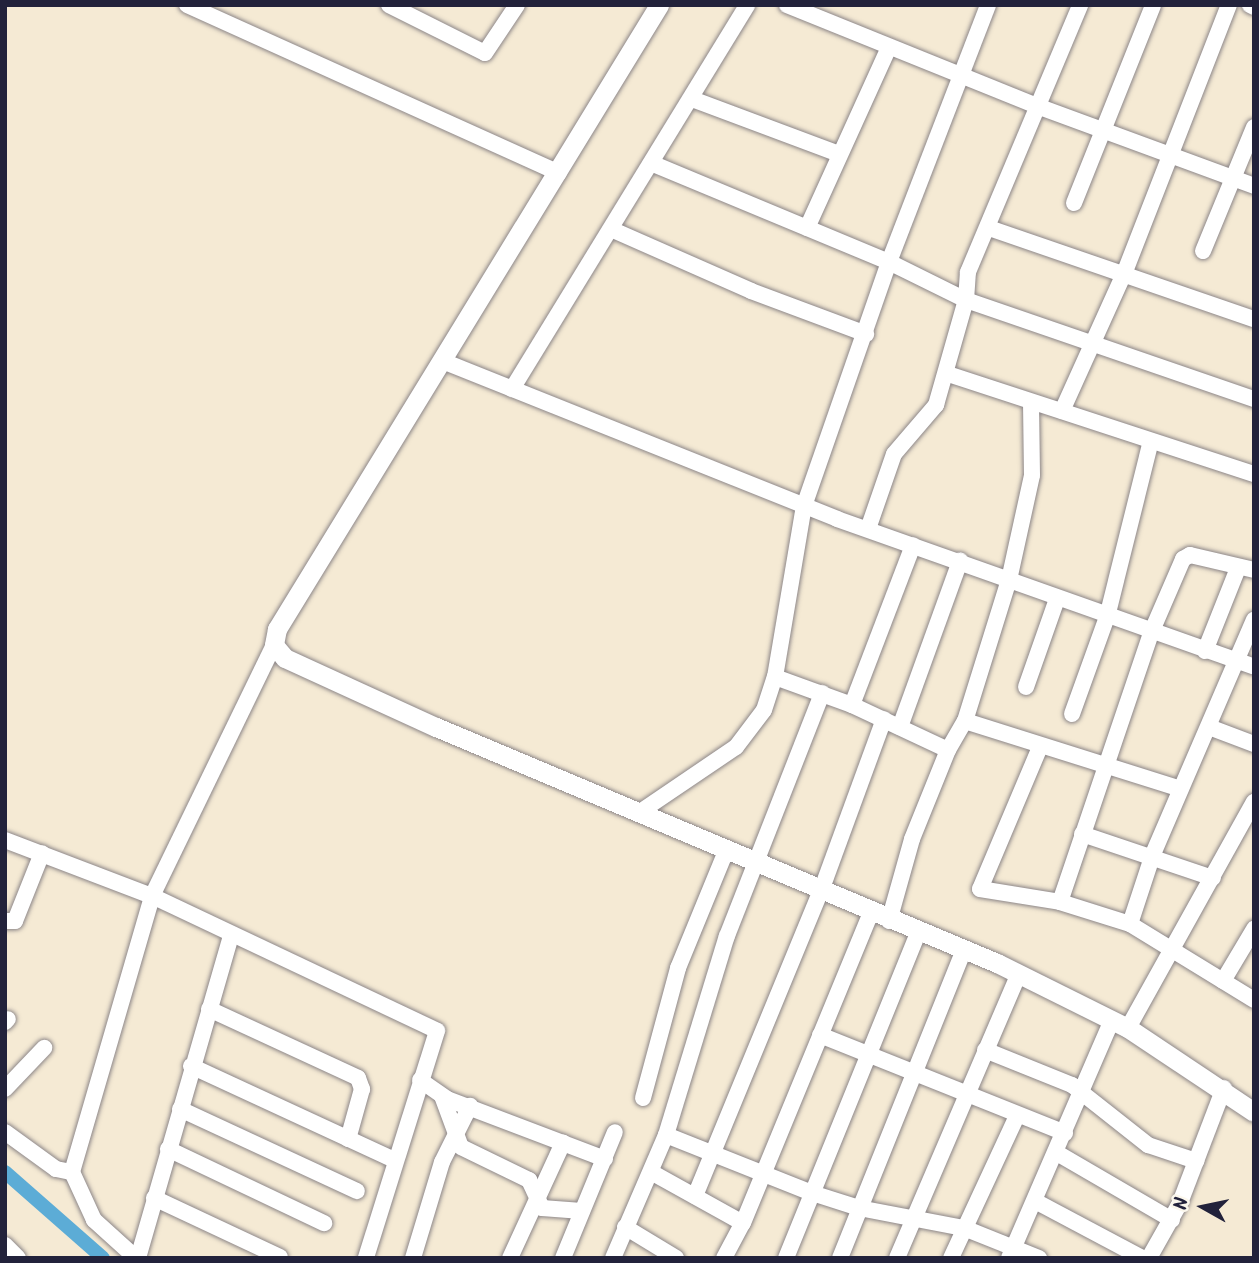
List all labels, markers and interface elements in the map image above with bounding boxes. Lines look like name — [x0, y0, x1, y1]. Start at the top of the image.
north arrow — [1168, 1172, 1238, 1242]
text: N — [1167, 1195, 1198, 1212]

